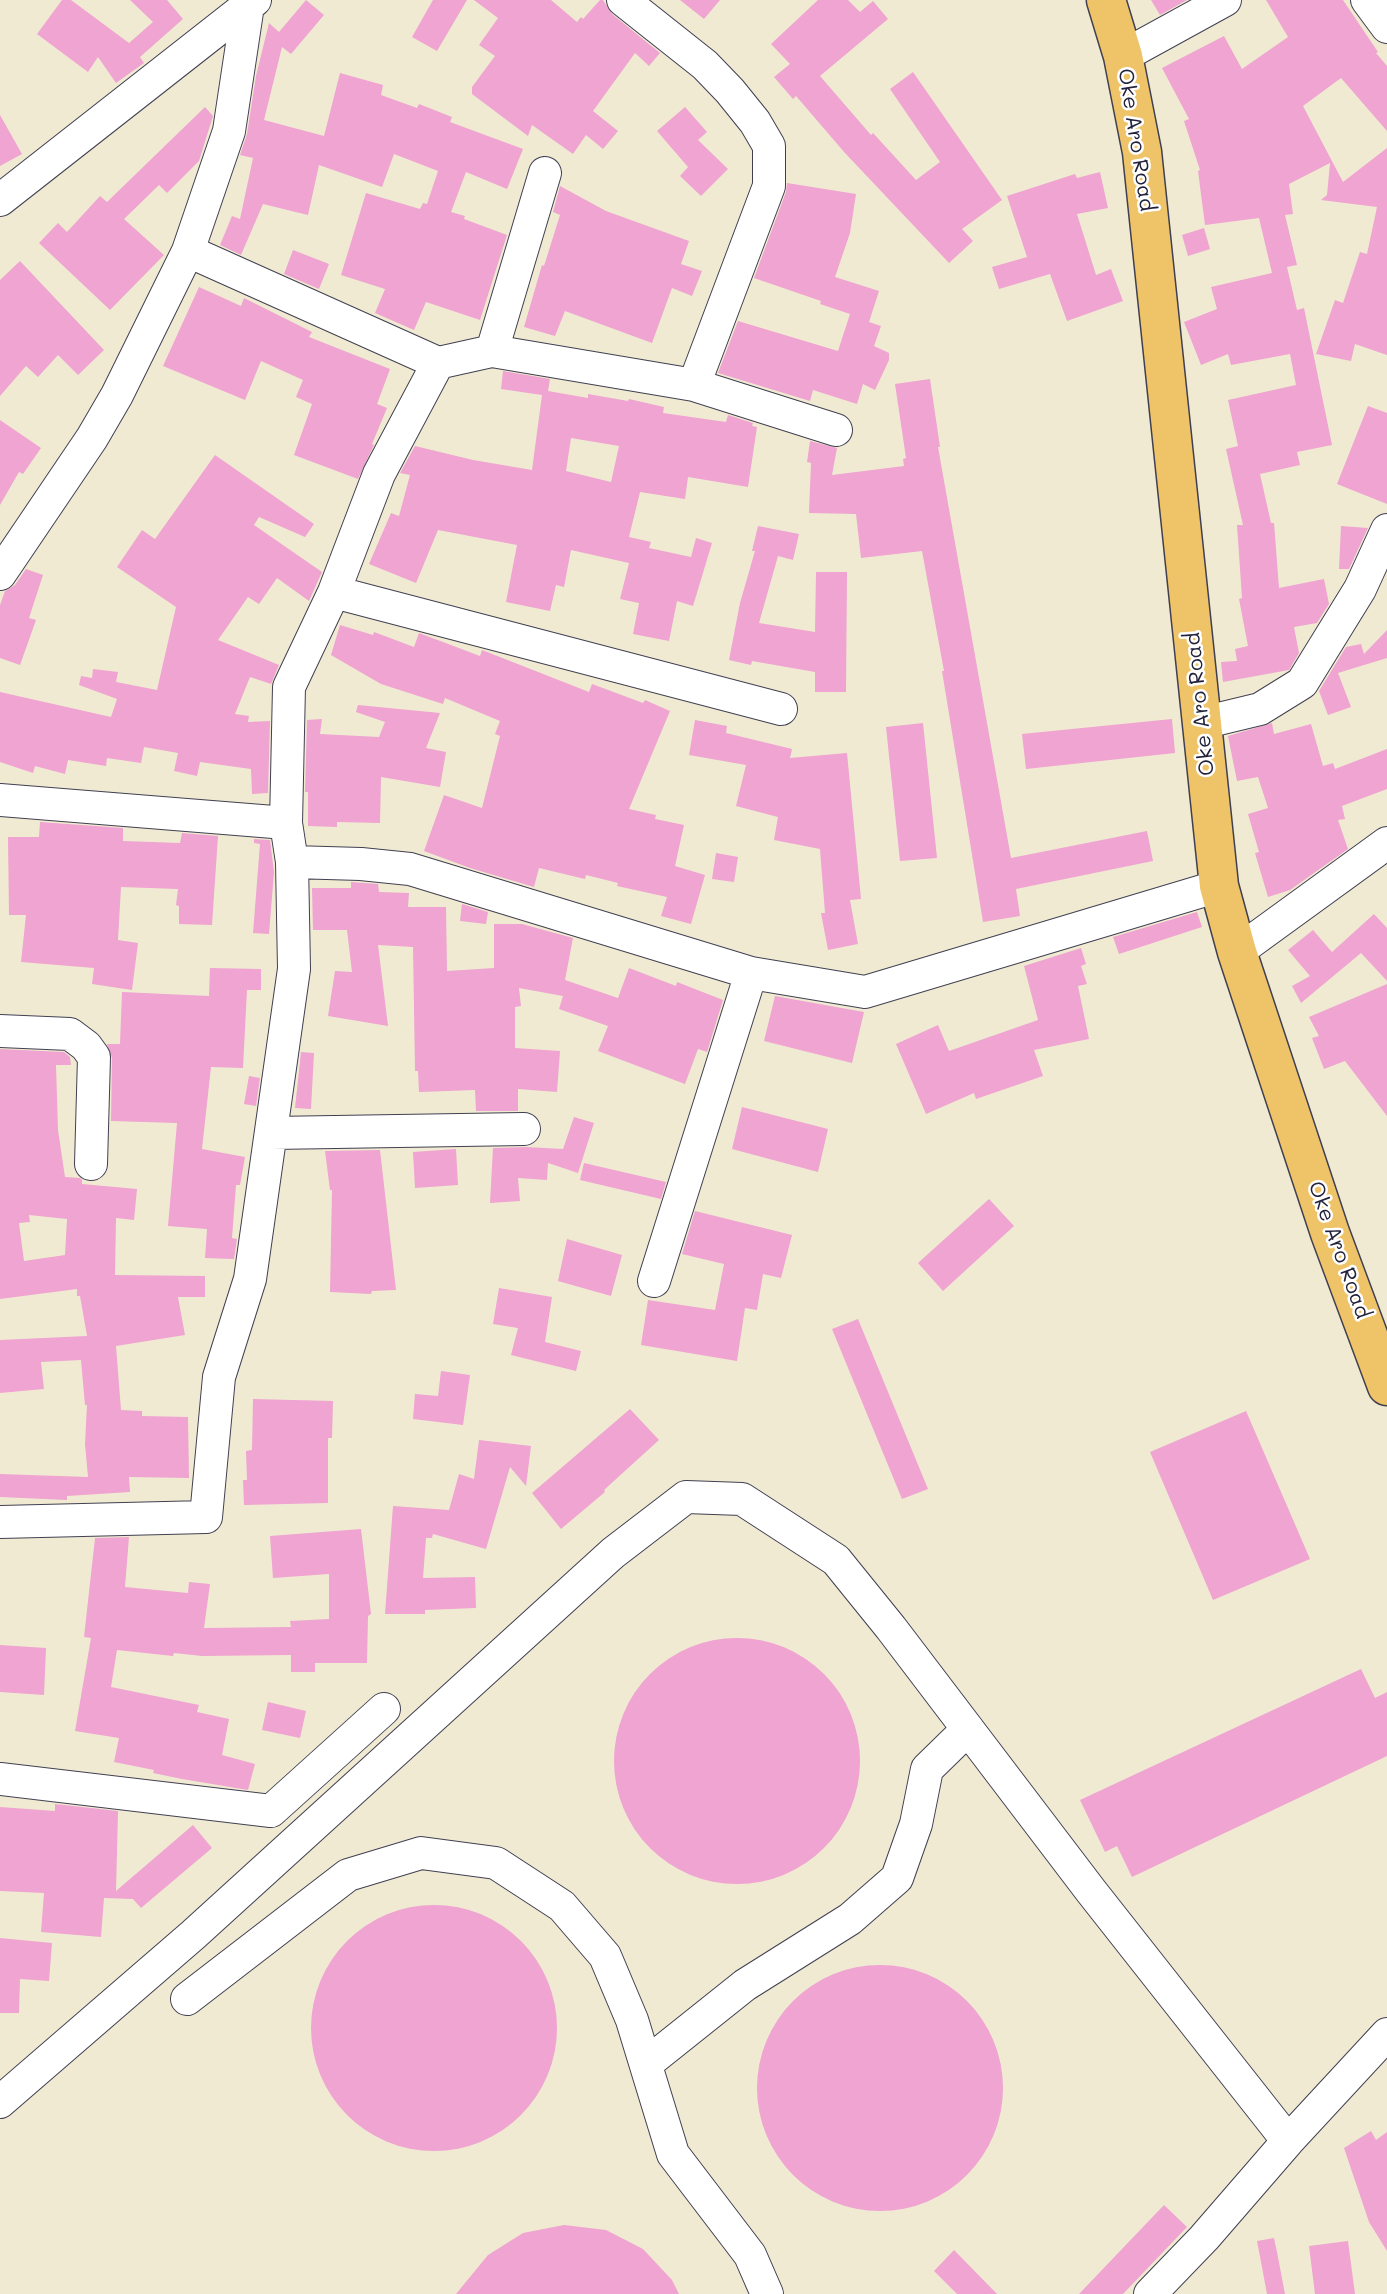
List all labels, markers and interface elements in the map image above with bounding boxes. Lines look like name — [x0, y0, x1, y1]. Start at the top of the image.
street label: Oke Aro Road — [1112, 67, 1160, 213]
street label: Oke Aro Road — [1180, 631, 1220, 777]
street label: Oke Aro Road — [1303, 1178, 1375, 1322]

